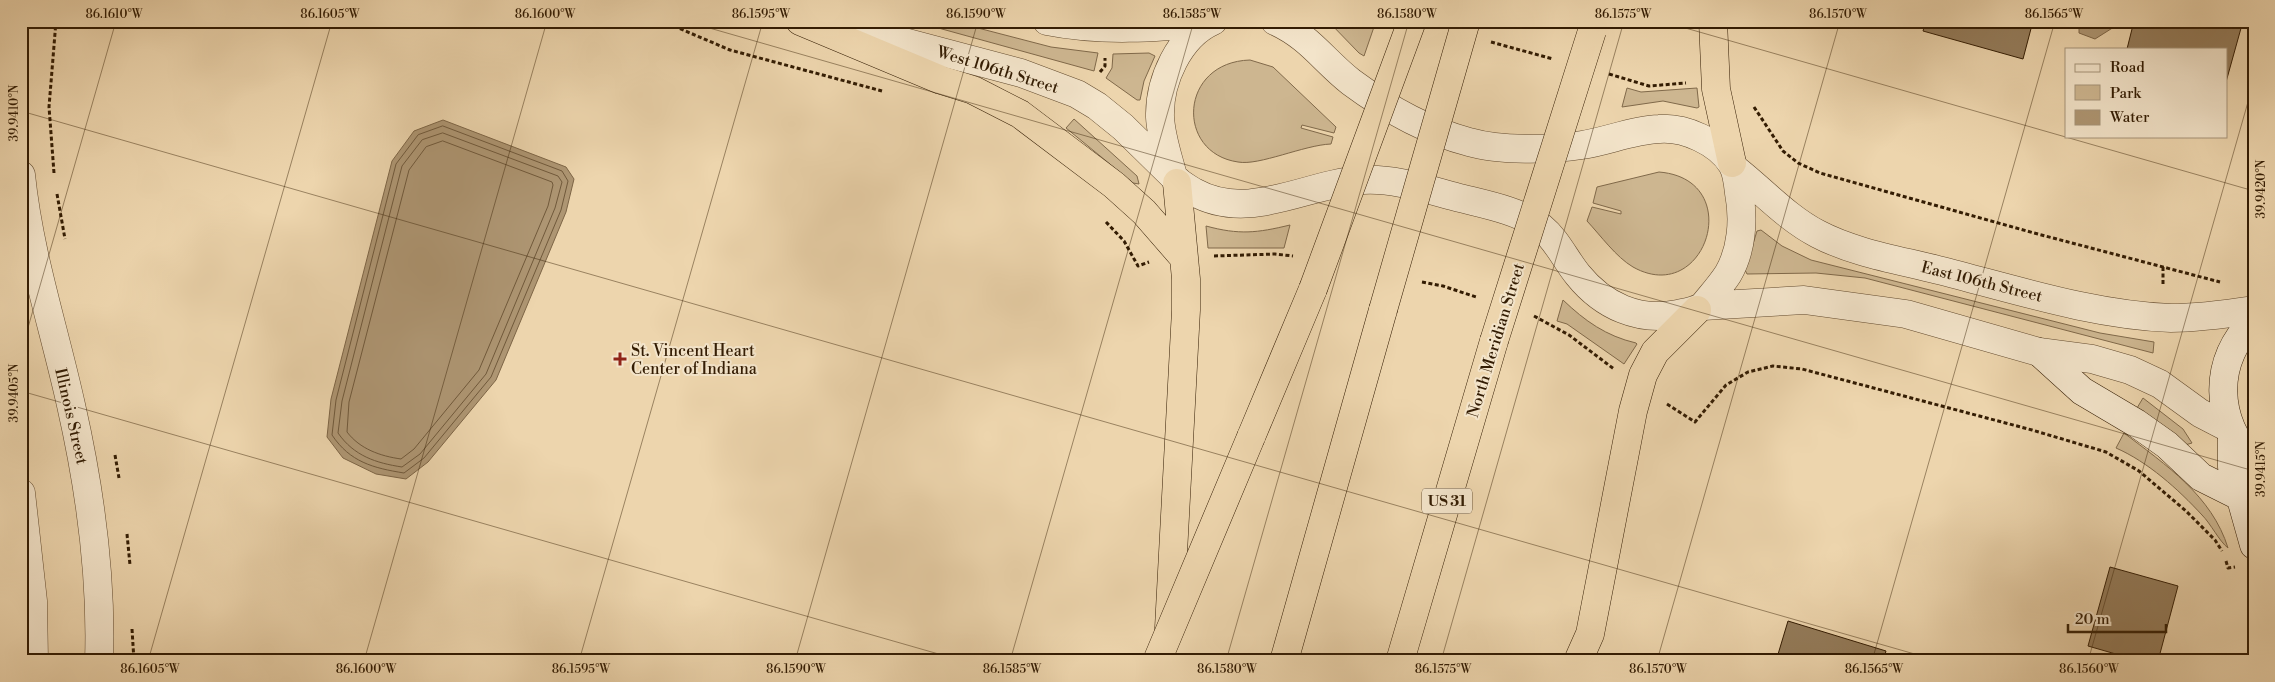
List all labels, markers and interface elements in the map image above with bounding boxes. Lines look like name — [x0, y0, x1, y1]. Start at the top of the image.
text: 86.1610°W — [85, 7, 144, 22]
text: 86.1605°W — [300, 7, 361, 22]
text: 86.1600°W — [515, 7, 576, 22]
text: 86.1595°W — [732, 7, 791, 22]
text: 86.1590°W — [946, 7, 1007, 22]
text: 86.1585°W — [1163, 7, 1222, 22]
text: 86.1580°W — [1377, 7, 1438, 22]
text: 86.1575°W — [1595, 7, 1652, 22]
text: 86.1570°W — [1809, 7, 1868, 22]
text: 86.1565°W — [2025, 7, 2084, 22]
street label: West 106th Street — [933, 42, 1061, 98]
legend — [2065, 48, 2228, 138]
text: Road — [2110, 58, 2145, 77]
text: 39.9410°N — [7, 84, 22, 142]
text: Park — [2110, 84, 2142, 103]
text: Water — [2109, 108, 2150, 127]
text: 39.9420°N — [2254, 159, 2269, 219]
street label: East 106th Street — [1919, 257, 2045, 307]
street label: North Meridian Street — [1463, 260, 1529, 420]
place label: St. Vincent Heart Center of Indiana — [631, 341, 758, 379]
marker: St. Vincent Heart Center of Indiana — [613, 352, 627, 366]
text: 39.9405°N — [7, 364, 22, 422]
street label: Illinois Street — [50, 366, 92, 467]
text: 39.9415°N — [2254, 441, 2269, 497]
road number: US 31 — [1422, 488, 1472, 514]
scale bar — [2068, 602, 2165, 634]
text: 20 m — [2075, 610, 2110, 629]
text: 86.1605°W — [120, 662, 181, 677]
text: 86.1600°W — [336, 662, 397, 677]
text: 86.1595°W — [552, 662, 611, 677]
text: 86.1590°W — [766, 662, 827, 677]
text: 86.1585°W — [983, 662, 1042, 677]
text: 86.1580°W — [1197, 662, 1258, 677]
text: 86.1575°W — [1415, 662, 1472, 677]
text: 86.1570°W — [1629, 662, 1688, 677]
text: 86.1565°W — [1845, 662, 1904, 677]
text: 86.1560°W — [2059, 662, 2120, 677]

